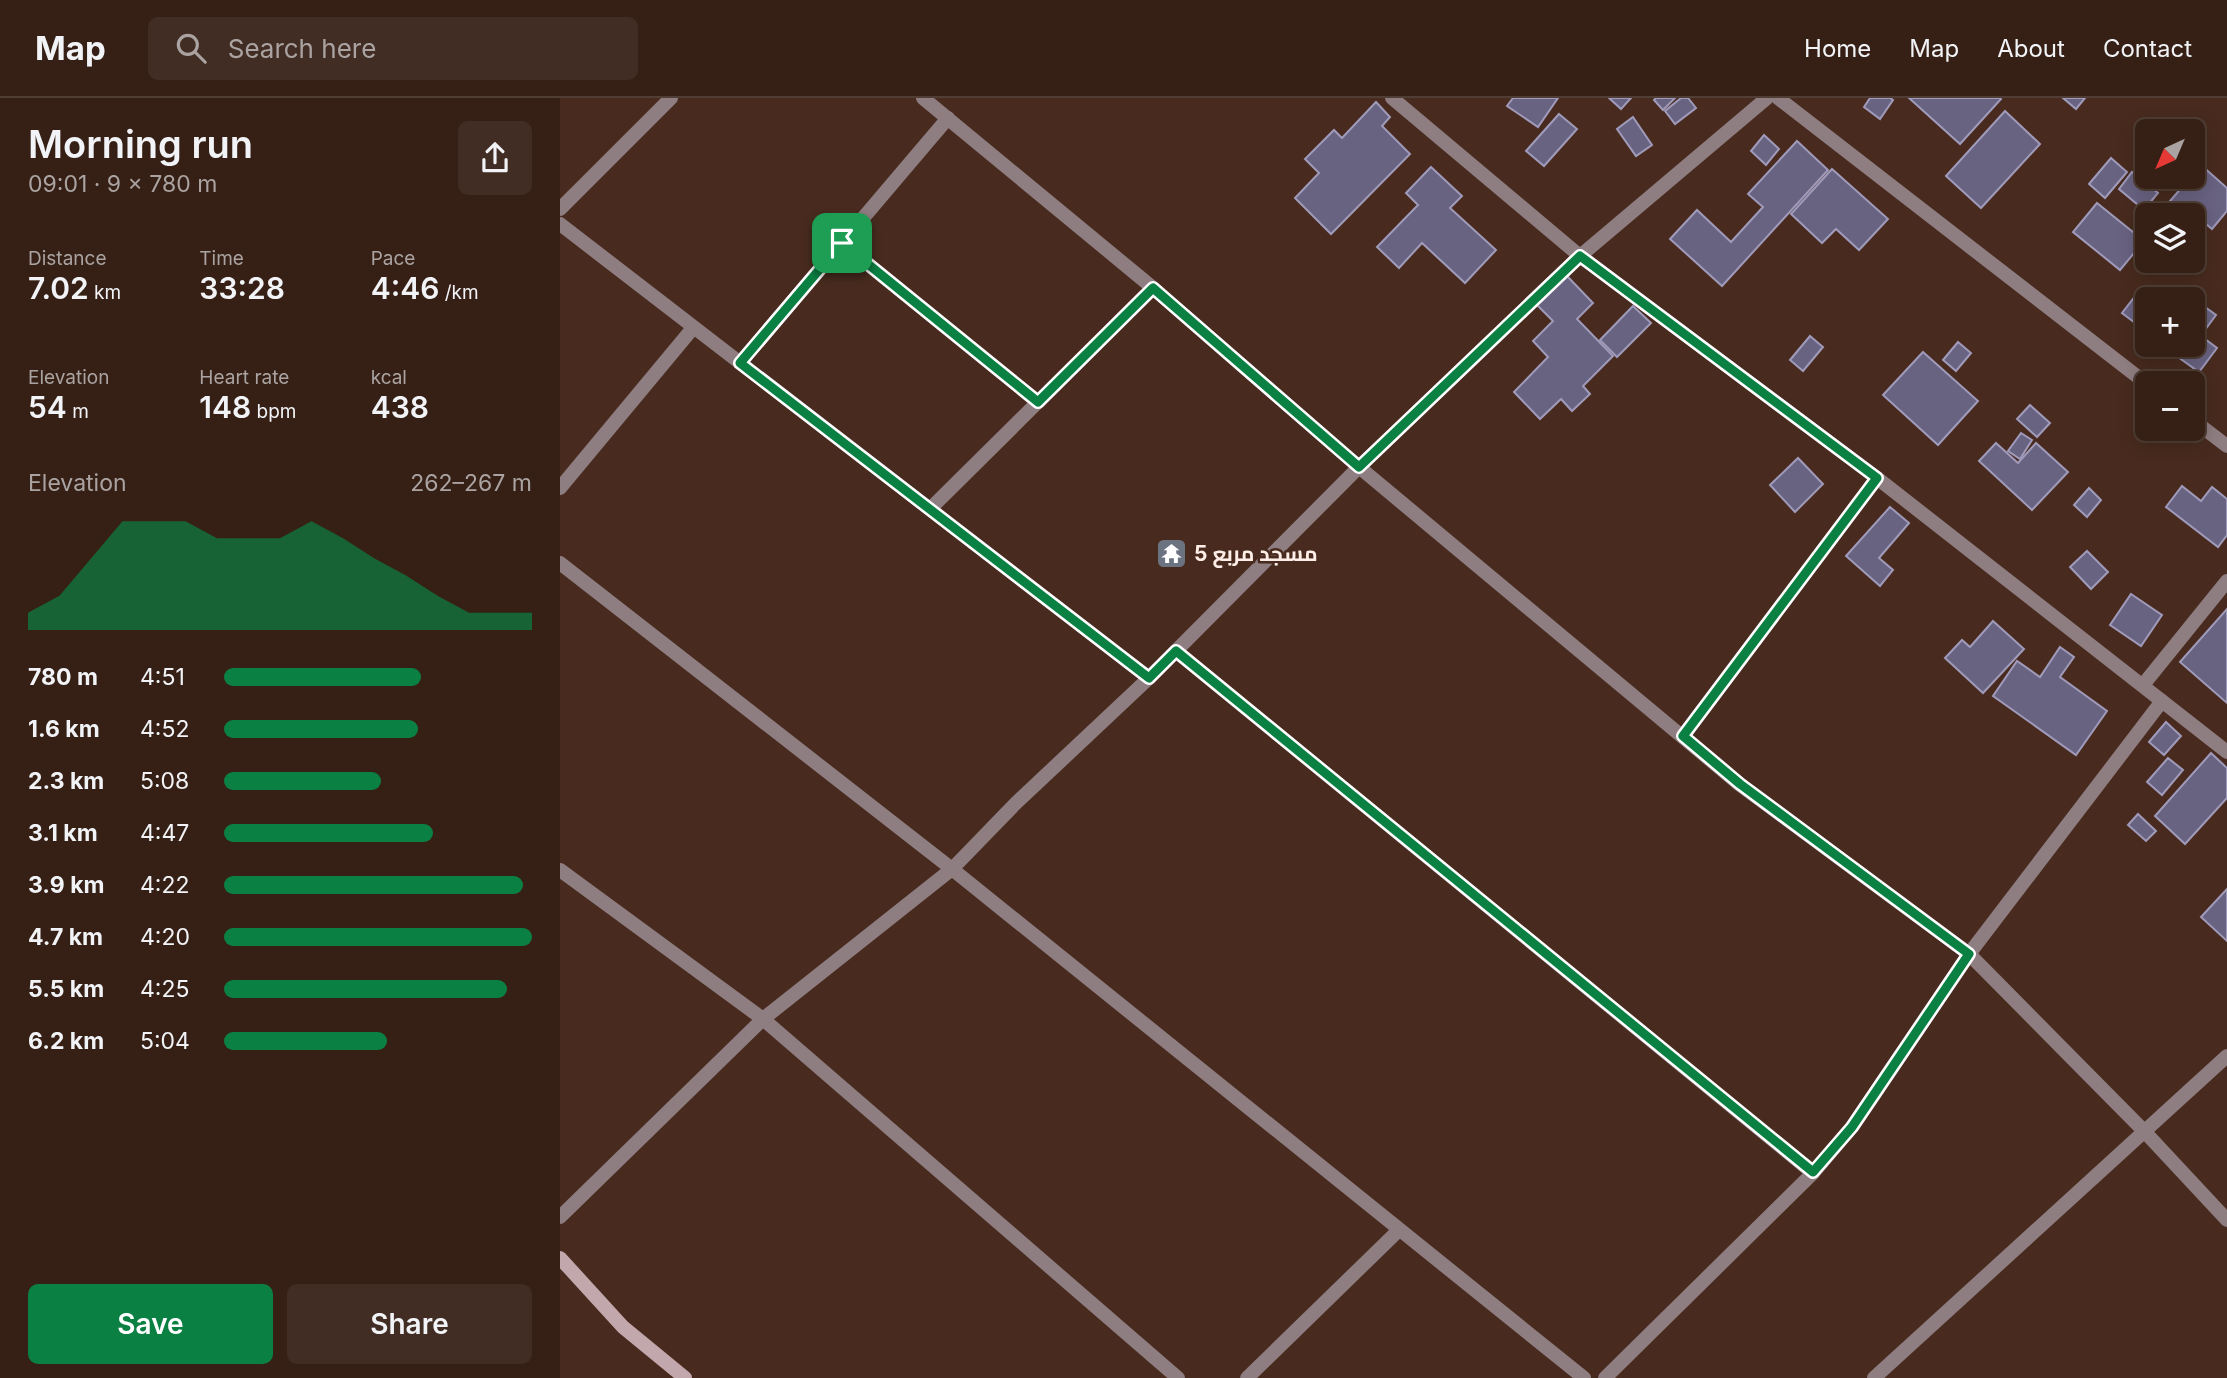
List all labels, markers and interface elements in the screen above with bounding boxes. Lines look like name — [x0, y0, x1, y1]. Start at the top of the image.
search box — [148, 17, 638, 80]
text: Map — [35, 28, 106, 68]
icon: search — [172, 29, 210, 67]
text: Search here — [228, 33, 376, 64]
text: Home — [1804, 34, 1871, 63]
text: Map — [1909, 34, 1959, 63]
text: About — [1997, 34, 2065, 63]
text: Contact — [2103, 34, 2192, 63]
north arrow — [2135, 119, 2205, 189]
map controls — [2135, 119, 2205, 441]
text: Morning run — [28, 121, 253, 167]
button: share — [458, 121, 532, 195]
text: 09:01 · 9 × 780 m — [28, 170, 217, 198]
button: layers — [2135, 203, 2205, 273]
pin — [812, 213, 872, 273]
icon: arrive — [823, 224, 861, 262]
text: Distance — [28, 247, 106, 270]
text: Time — [199, 247, 244, 270]
text: Pace — [371, 247, 415, 270]
text: 7.02 — [28, 270, 89, 306]
text: 33:28 — [199, 270, 285, 306]
text: 4:46 — [371, 270, 439, 306]
text: km — [89, 281, 121, 304]
text: /km — [439, 281, 479, 304]
button: + — [2135, 287, 2205, 357]
text: Elevation — [28, 366, 109, 389]
text: Heart rate — [199, 366, 289, 389]
text: kcal — [371, 366, 407, 389]
button: − — [2135, 371, 2205, 441]
text: 54 — [28, 389, 67, 425]
text: 148 — [199, 389, 251, 425]
text: 438 — [371, 389, 429, 425]
text: m — [67, 400, 89, 423]
text: bpm — [251, 400, 296, 423]
text: Elevation — [28, 469, 127, 497]
text: 262–267 m — [410, 469, 532, 497]
temple icon: مسجد مربع 5 — [1154, 537, 1188, 571]
place label: مسجد مربع 5 — [1194, 541, 1318, 568]
text: 780 m — [28, 663, 98, 691]
text: 4:51 — [140, 663, 185, 691]
text: 1.6 km — [28, 715, 100, 743]
text: 4:52 — [140, 715, 190, 743]
text: 2.3 km — [28, 767, 104, 795]
text: 5:08 — [140, 767, 189, 795]
text: 3.1 km — [28, 819, 98, 847]
text: 4:47 — [140, 819, 189, 847]
text: 3.9 km — [28, 871, 104, 899]
text: 4:22 — [140, 871, 190, 899]
text: 4.7 km — [28, 923, 103, 951]
text: 4:20 — [140, 923, 190, 951]
text: 5.5 km — [28, 975, 104, 1003]
text: 4:25 — [140, 975, 190, 1003]
text: 6.2 km — [28, 1027, 104, 1055]
text: 5:04 — [140, 1027, 190, 1055]
button: Save — [28, 1284, 273, 1364]
button: Share — [287, 1284, 532, 1364]

